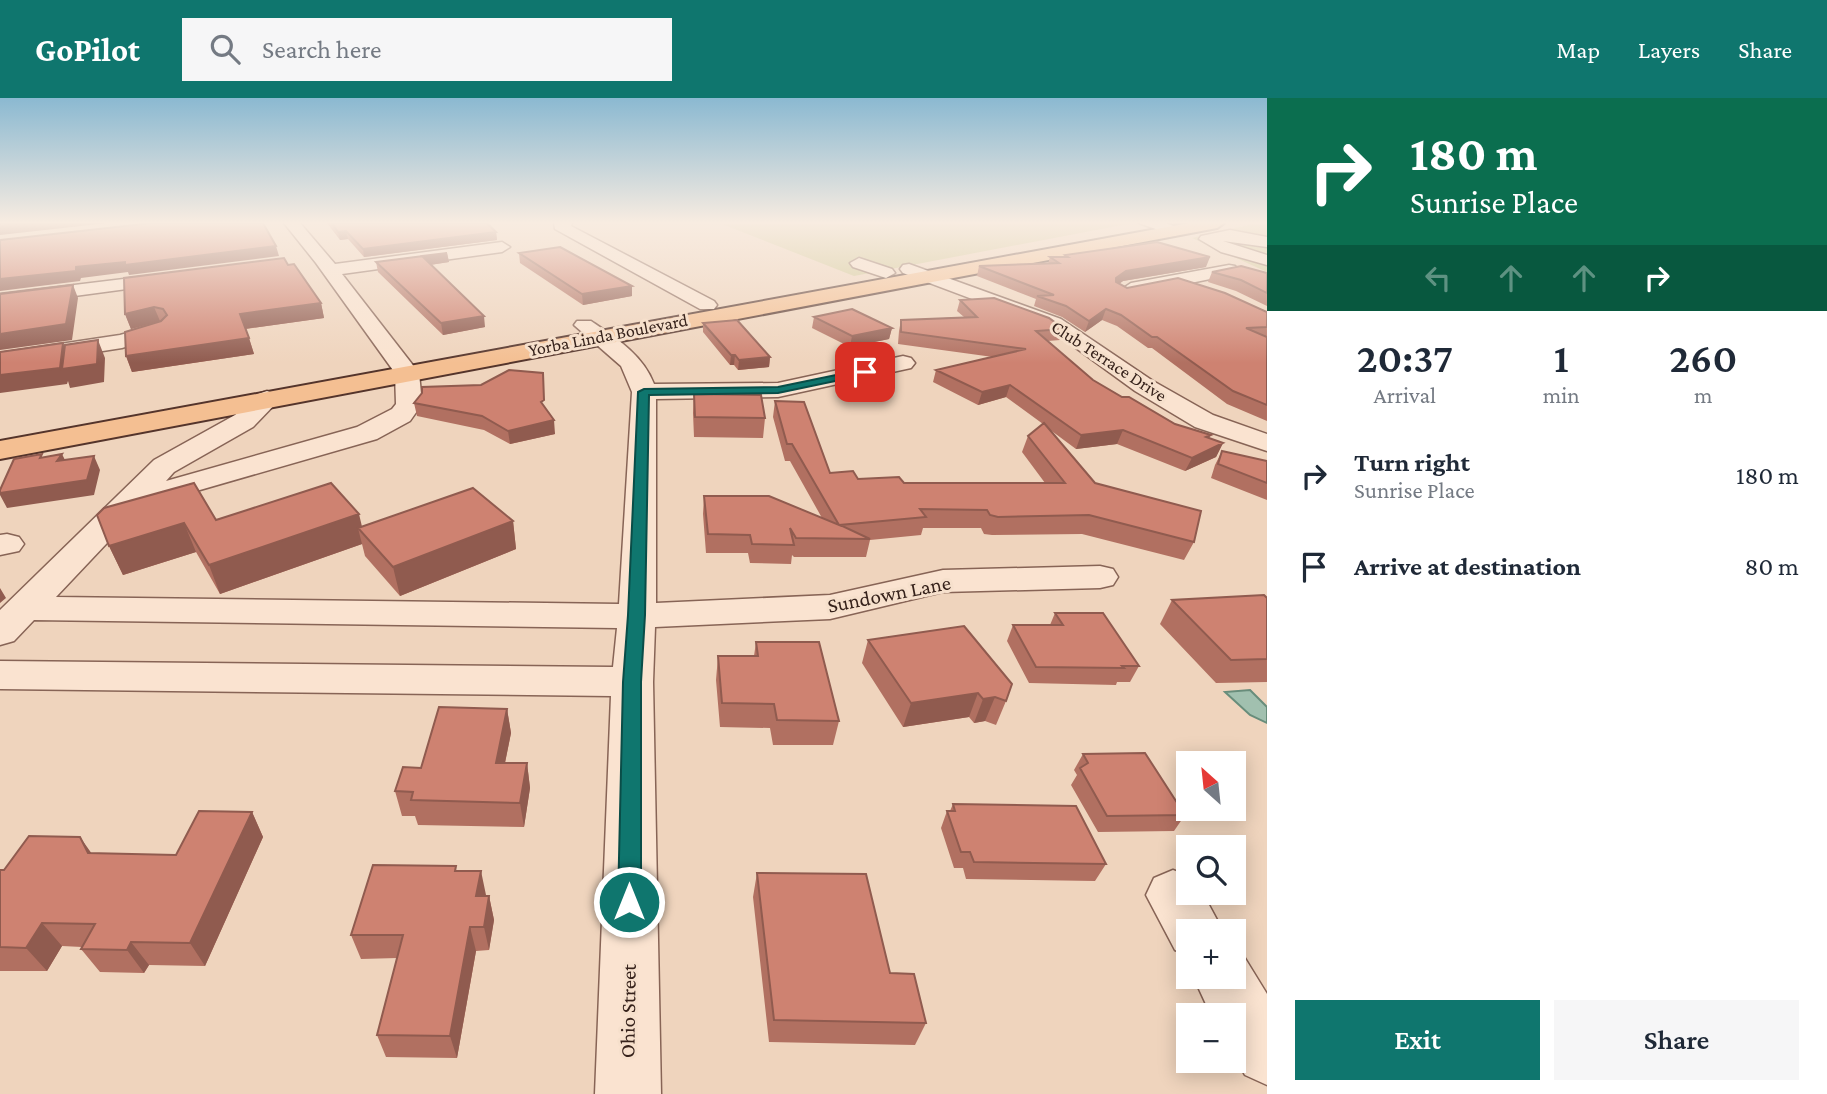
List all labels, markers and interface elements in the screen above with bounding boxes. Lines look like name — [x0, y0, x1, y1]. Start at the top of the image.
search box — [182, 18, 672, 81]
icon: search — [206, 30, 244, 68]
text: GoPilot — [35, 31, 140, 68]
text: Search here — [262, 35, 381, 64]
text: Map — [1556, 36, 1600, 63]
text: Layers — [1638, 36, 1700, 63]
text: Share — [1738, 36, 1792, 63]
icon: right — [1295, 126, 1386, 217]
text: 180 m — [1410, 126, 1538, 181]
text: Sunrise Place — [1410, 184, 1578, 220]
icon: left — [1419, 259, 1457, 297]
icon: ahead — [1492, 259, 1530, 297]
icon: ahead — [1565, 259, 1603, 297]
icon: right — [1638, 259, 1676, 297]
street label: Yorba Linda Boulevard — [527, 310, 690, 360]
street label: Club Terrace Drive — [1048, 316, 1170, 406]
text: 20:37 — [1357, 334, 1453, 381]
text: 1 — [1554, 334, 1569, 381]
text: 260 — [1669, 334, 1737, 381]
pin — [835, 342, 895, 402]
icon: arrive — [846, 353, 884, 391]
text: Arrival — [1374, 382, 1436, 408]
text: min — [1543, 382, 1580, 408]
text: m — [1694, 382, 1713, 408]
text: Turn right — [1354, 448, 1470, 477]
icon: right — [1295, 457, 1333, 495]
text: 180 m — [1736, 461, 1799, 490]
text: Sunrise Place — [1354, 477, 1475, 503]
icon: arrive — [1295, 548, 1333, 586]
text: Arrive at destination — [1354, 552, 1581, 581]
text: 80 m — [1745, 552, 1799, 581]
street label: Sundown Lane — [825, 570, 953, 618]
north arrow — [1176, 751, 1246, 821]
map controls — [1176, 751, 1246, 1073]
button: search — [1176, 835, 1246, 905]
position arrow — [592, 865, 666, 939]
button: + — [1176, 919, 1246, 989]
street label: Ohio Street — [615, 963, 641, 1058]
button: Exit — [1295, 1000, 1540, 1080]
button: Share — [1554, 1000, 1799, 1080]
button: − — [1176, 1003, 1246, 1073]

